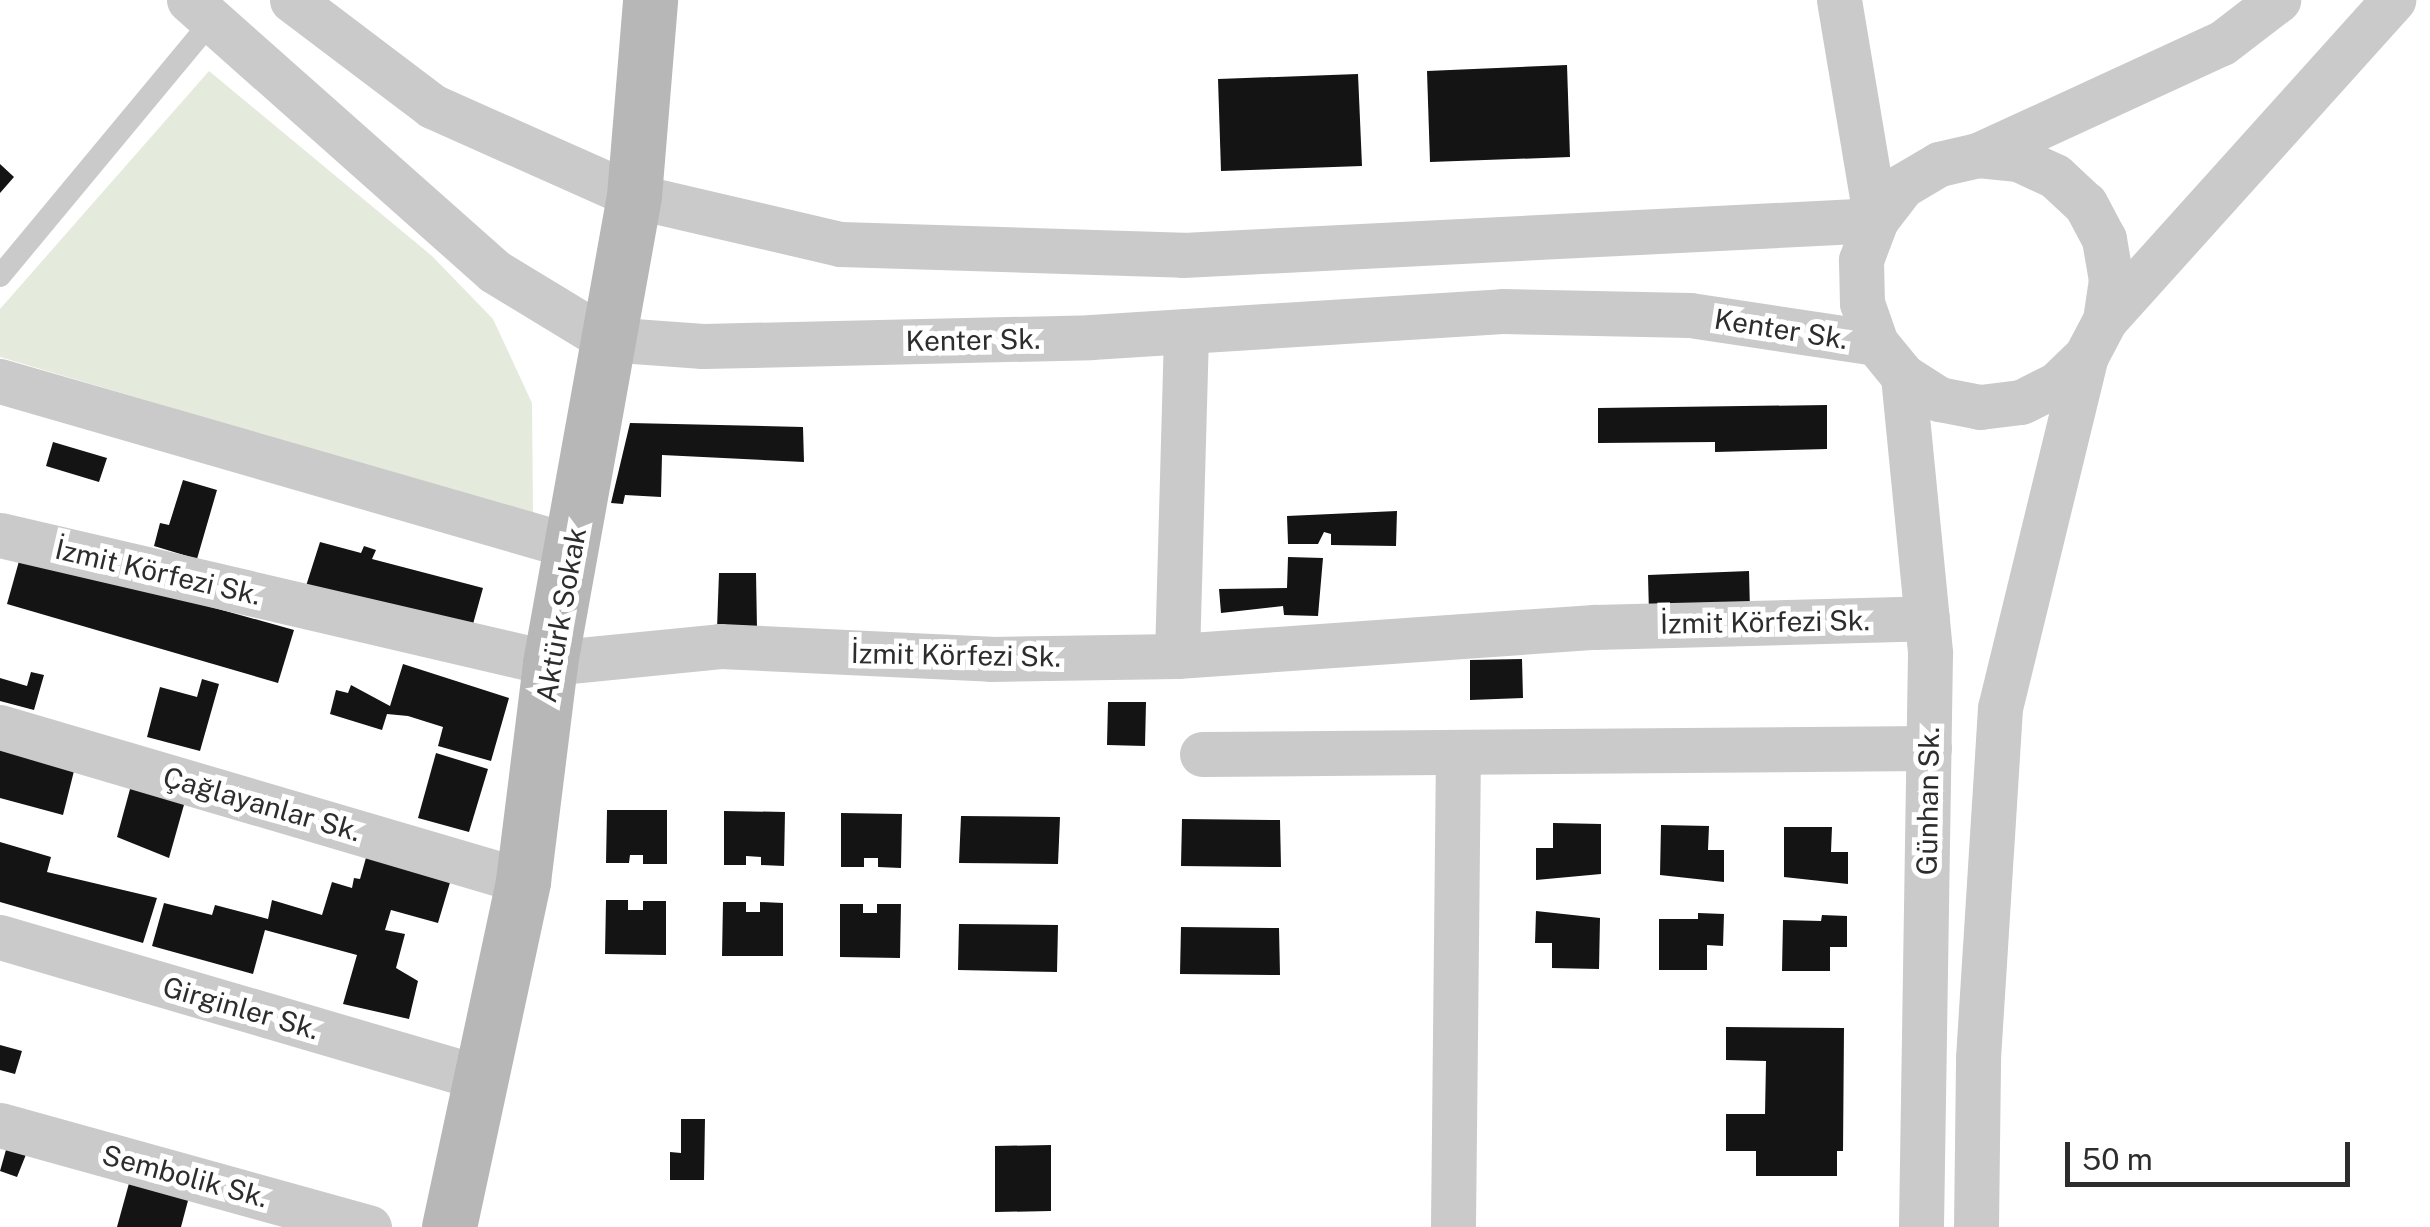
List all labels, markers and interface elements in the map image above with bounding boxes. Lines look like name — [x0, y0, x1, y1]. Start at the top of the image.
street label: Kenter Sk. — [1712, 302, 1850, 356]
street label: Kenter Sk. — [905, 322, 1041, 358]
street label: Aktürk Sokak — [529, 525, 593, 705]
street label: İzmit Körfezi Sk. — [52, 532, 264, 612]
street label: İzmit Körfezi Sk. — [1660, 603, 1870, 641]
street label: İzmit Körfezi Sk. — [851, 636, 1061, 674]
street label: Günhan Sk. — [1910, 726, 1946, 876]
street label: Çağlayanlar Sk. — [159, 760, 365, 848]
street label: Girginler Sk. — [159, 970, 323, 1046]
scale bar — [2070, 1122, 2355, 1184]
street label: Sembolik Sk. — [98, 1138, 272, 1214]
text: 50 m — [2082, 1141, 2153, 1177]

